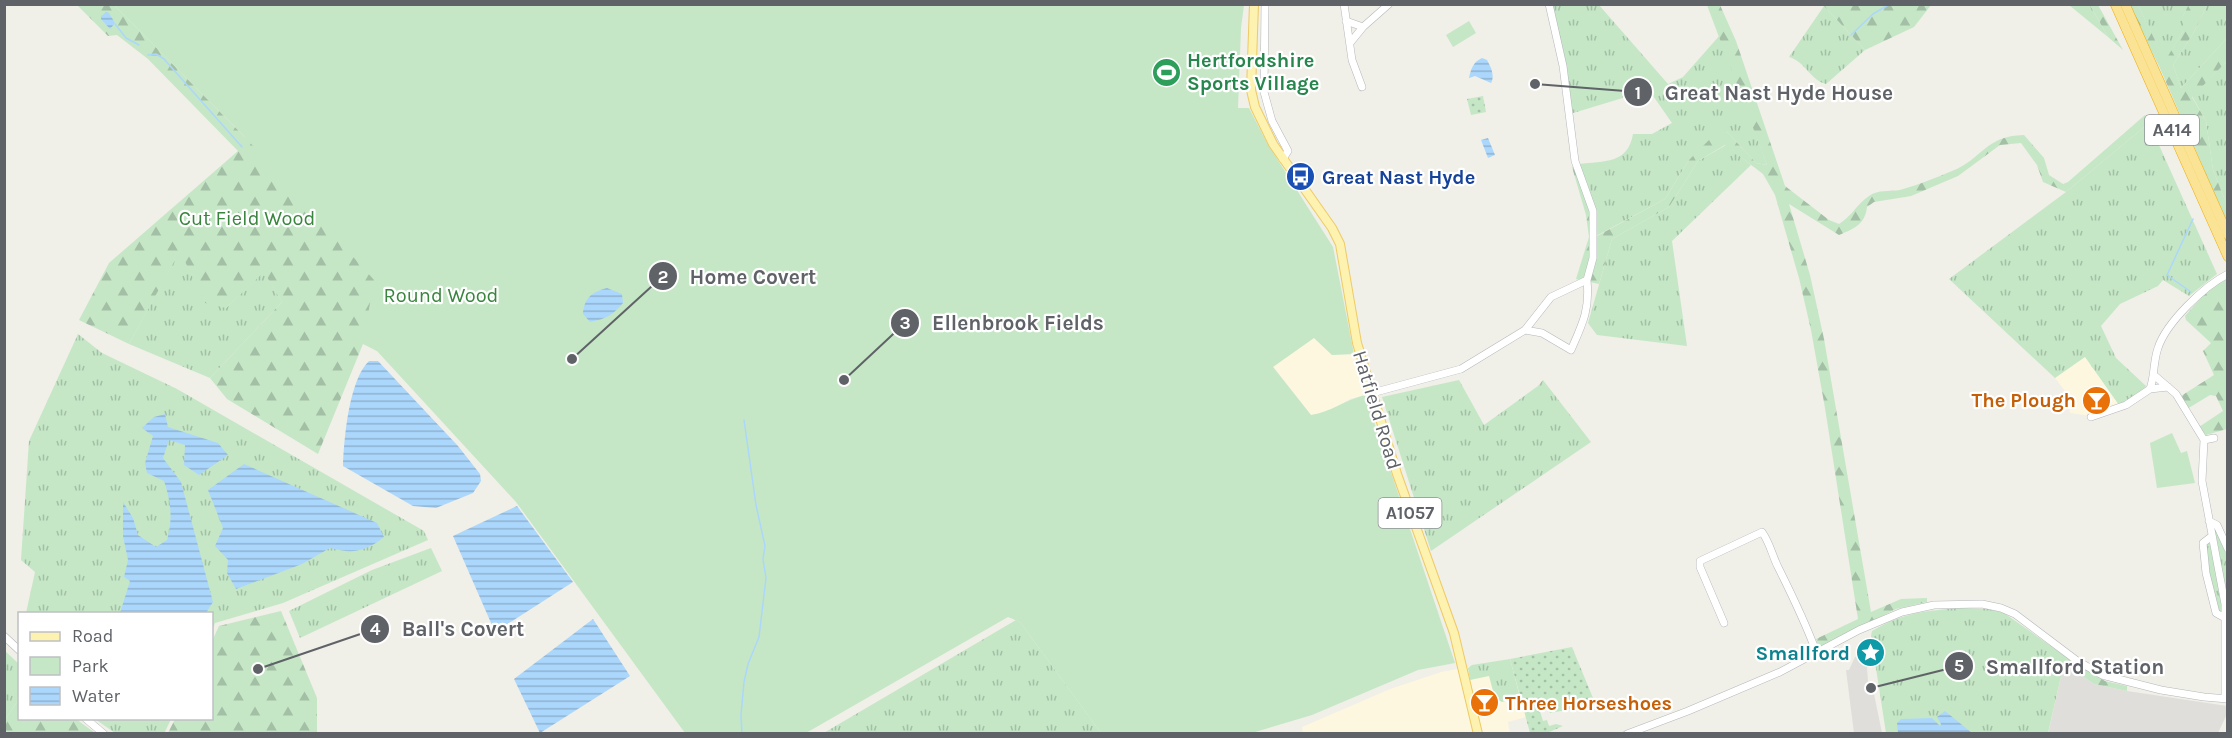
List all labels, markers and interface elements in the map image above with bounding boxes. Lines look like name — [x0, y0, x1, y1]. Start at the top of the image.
place label: Hertfordshire Sports Village — [1187, 49, 1319, 95]
sports icon: Hertfordshire Sports Village — [1150, 56, 1182, 88]
callout: Great Nast Hyde House — [1623, 73, 1905, 112]
text: Great Nast Hyde House — [1665, 81, 1893, 105]
text: 1 — [1635, 82, 1641, 104]
road number: A414 — [2145, 115, 2199, 145]
bus stop icon: Great Nast Hyde — [1285, 161, 1317, 193]
place label: Great Nast Hyde — [1322, 166, 1475, 189]
park label: Cut Field Wood — [179, 207, 315, 230]
callout: Home Covert — [648, 257, 828, 296]
text: Home Covert — [690, 265, 816, 289]
text: 2 — [658, 266, 668, 288]
park label: Round Wood — [384, 284, 498, 307]
callout: Ellenbrook Fields — [890, 303, 1116, 342]
text: Ellenbrook Fields — [932, 311, 1104, 335]
text: 3 — [899, 312, 911, 334]
street label: Hatfield Road — [1348, 348, 1406, 472]
bar icon: The Plough — [2081, 384, 2113, 416]
place label: The Plough — [1972, 389, 2076, 412]
road number: A1057 — [1378, 498, 1442, 528]
callout: Ball's Covert — [360, 609, 537, 648]
legend — [18, 612, 213, 720]
text: Ball's Covert — [402, 617, 524, 641]
text: 4 — [370, 618, 381, 640]
text: Road — [72, 625, 113, 647]
place icon: Smallford — [1855, 637, 1887, 669]
place label: Smallford — [1756, 642, 1850, 665]
callout: Smallford Station — [1944, 647, 2177, 686]
text: Park — [72, 655, 109, 677]
text: 5 — [1954, 655, 1964, 677]
text: Smallford Station — [1986, 655, 2164, 679]
text: Water — [72, 685, 120, 707]
bar icon: Three Horseshoes — [1468, 687, 1500, 719]
place label: Three Horseshoes — [1505, 692, 1672, 715]

